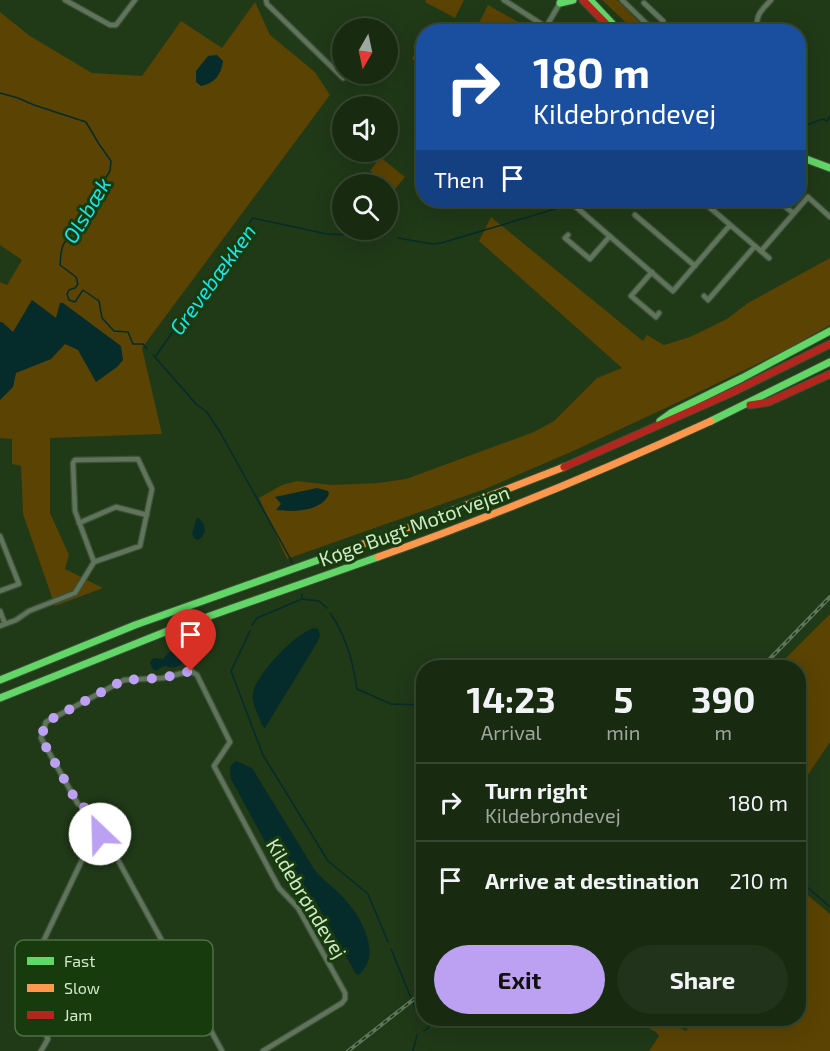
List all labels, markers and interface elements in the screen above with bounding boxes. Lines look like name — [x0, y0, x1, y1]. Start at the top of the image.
north arrow — [332, 18, 398, 84]
map controls — [332, 18, 398, 240]
text: 180 m — [533, 46, 650, 96]
icon: right — [434, 48, 512, 126]
button: sound — [332, 96, 398, 162]
text: Kildebrøndevej — [533, 97, 716, 129]
icon: arrive — [496, 162, 529, 195]
text: Then — [434, 166, 484, 192]
water label: Olsbæk — [57, 173, 115, 247]
button: search — [332, 174, 398, 240]
water label: Grevebækken — [164, 219, 260, 339]
street label: Køge Bugt Motorvejen — [315, 479, 513, 571]
pin — [165, 609, 216, 671]
icon: arrive — [174, 618, 207, 651]
text: 14:23 — [467, 677, 556, 720]
text: 5 — [613, 677, 633, 720]
text: 390 — [691, 677, 755, 720]
text: Arrival — [481, 720, 542, 744]
text: min — [606, 720, 640, 744]
text: m — [714, 720, 732, 744]
text: Turn right — [485, 777, 587, 803]
icon: right — [434, 786, 467, 819]
text: 180 m — [728, 789, 788, 815]
position arrow — [68, 802, 132, 866]
text: Kildebrøndevej — [485, 803, 621, 827]
street label: Kildebrøndevej — [262, 834, 352, 962]
icon: arrive — [434, 864, 467, 897]
text: Arrive at destination — [485, 867, 699, 893]
text: 210 m — [729, 867, 788, 893]
legend — [15, 940, 213, 1036]
button: Exit — [434, 945, 605, 1014]
button: Share — [617, 945, 788, 1014]
text: Fast — [64, 951, 95, 970]
text: Slow — [64, 978, 100, 997]
text: Jam — [64, 1005, 92, 1024]

